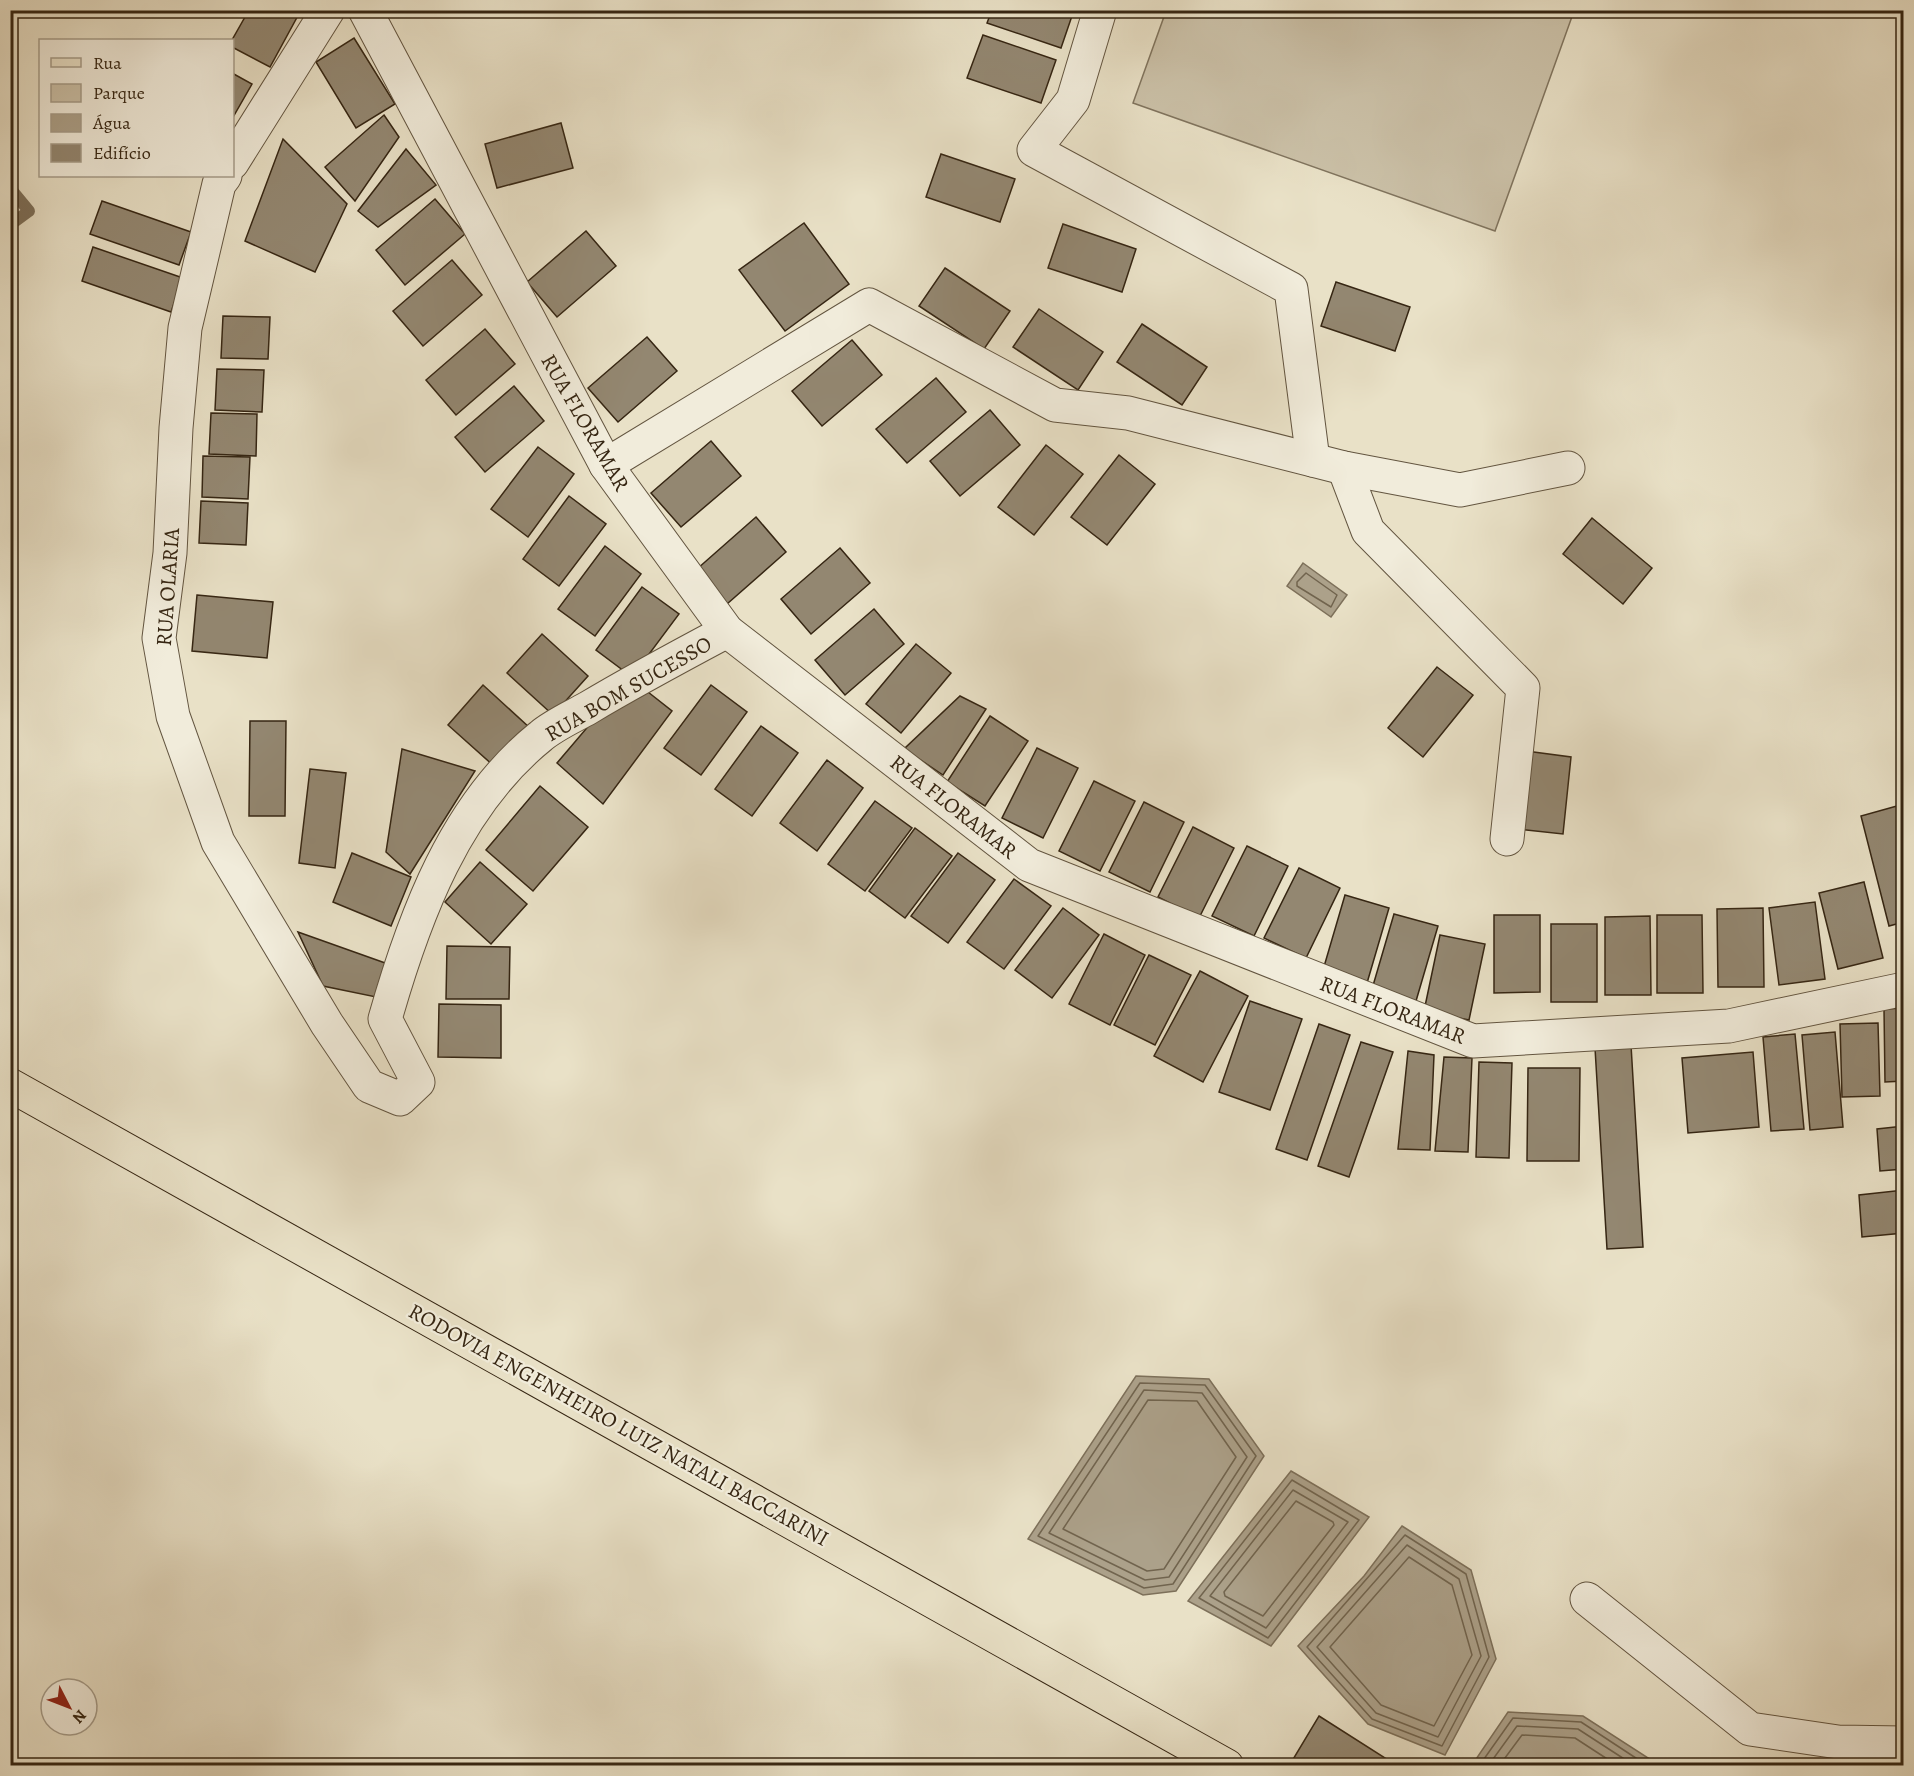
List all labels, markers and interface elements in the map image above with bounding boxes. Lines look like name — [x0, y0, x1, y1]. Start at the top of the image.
legend — [39, 39, 234, 177]
text: Rua — [93, 51, 122, 75]
text: Parque — [93, 81, 145, 105]
text: Água — [92, 111, 131, 135]
text: Edifício — [93, 141, 151, 165]
street label: RUA FLORAMAR — [534, 348, 637, 497]
street label: RUA OLARIA — [149, 526, 187, 647]
street label: RUA BOM SUCESSO — [539, 629, 718, 749]
street label: RUA FLORAMAR — [884, 748, 1024, 866]
street label: RUA FLORAMAR — [1315, 968, 1470, 1052]
street label: RODOVIA ENGENHEIRO LUIZ NATALI BACCARINI — [403, 1296, 834, 1554]
north arrow — [39, 1677, 99, 1737]
text: N — [67, 1705, 91, 1728]

